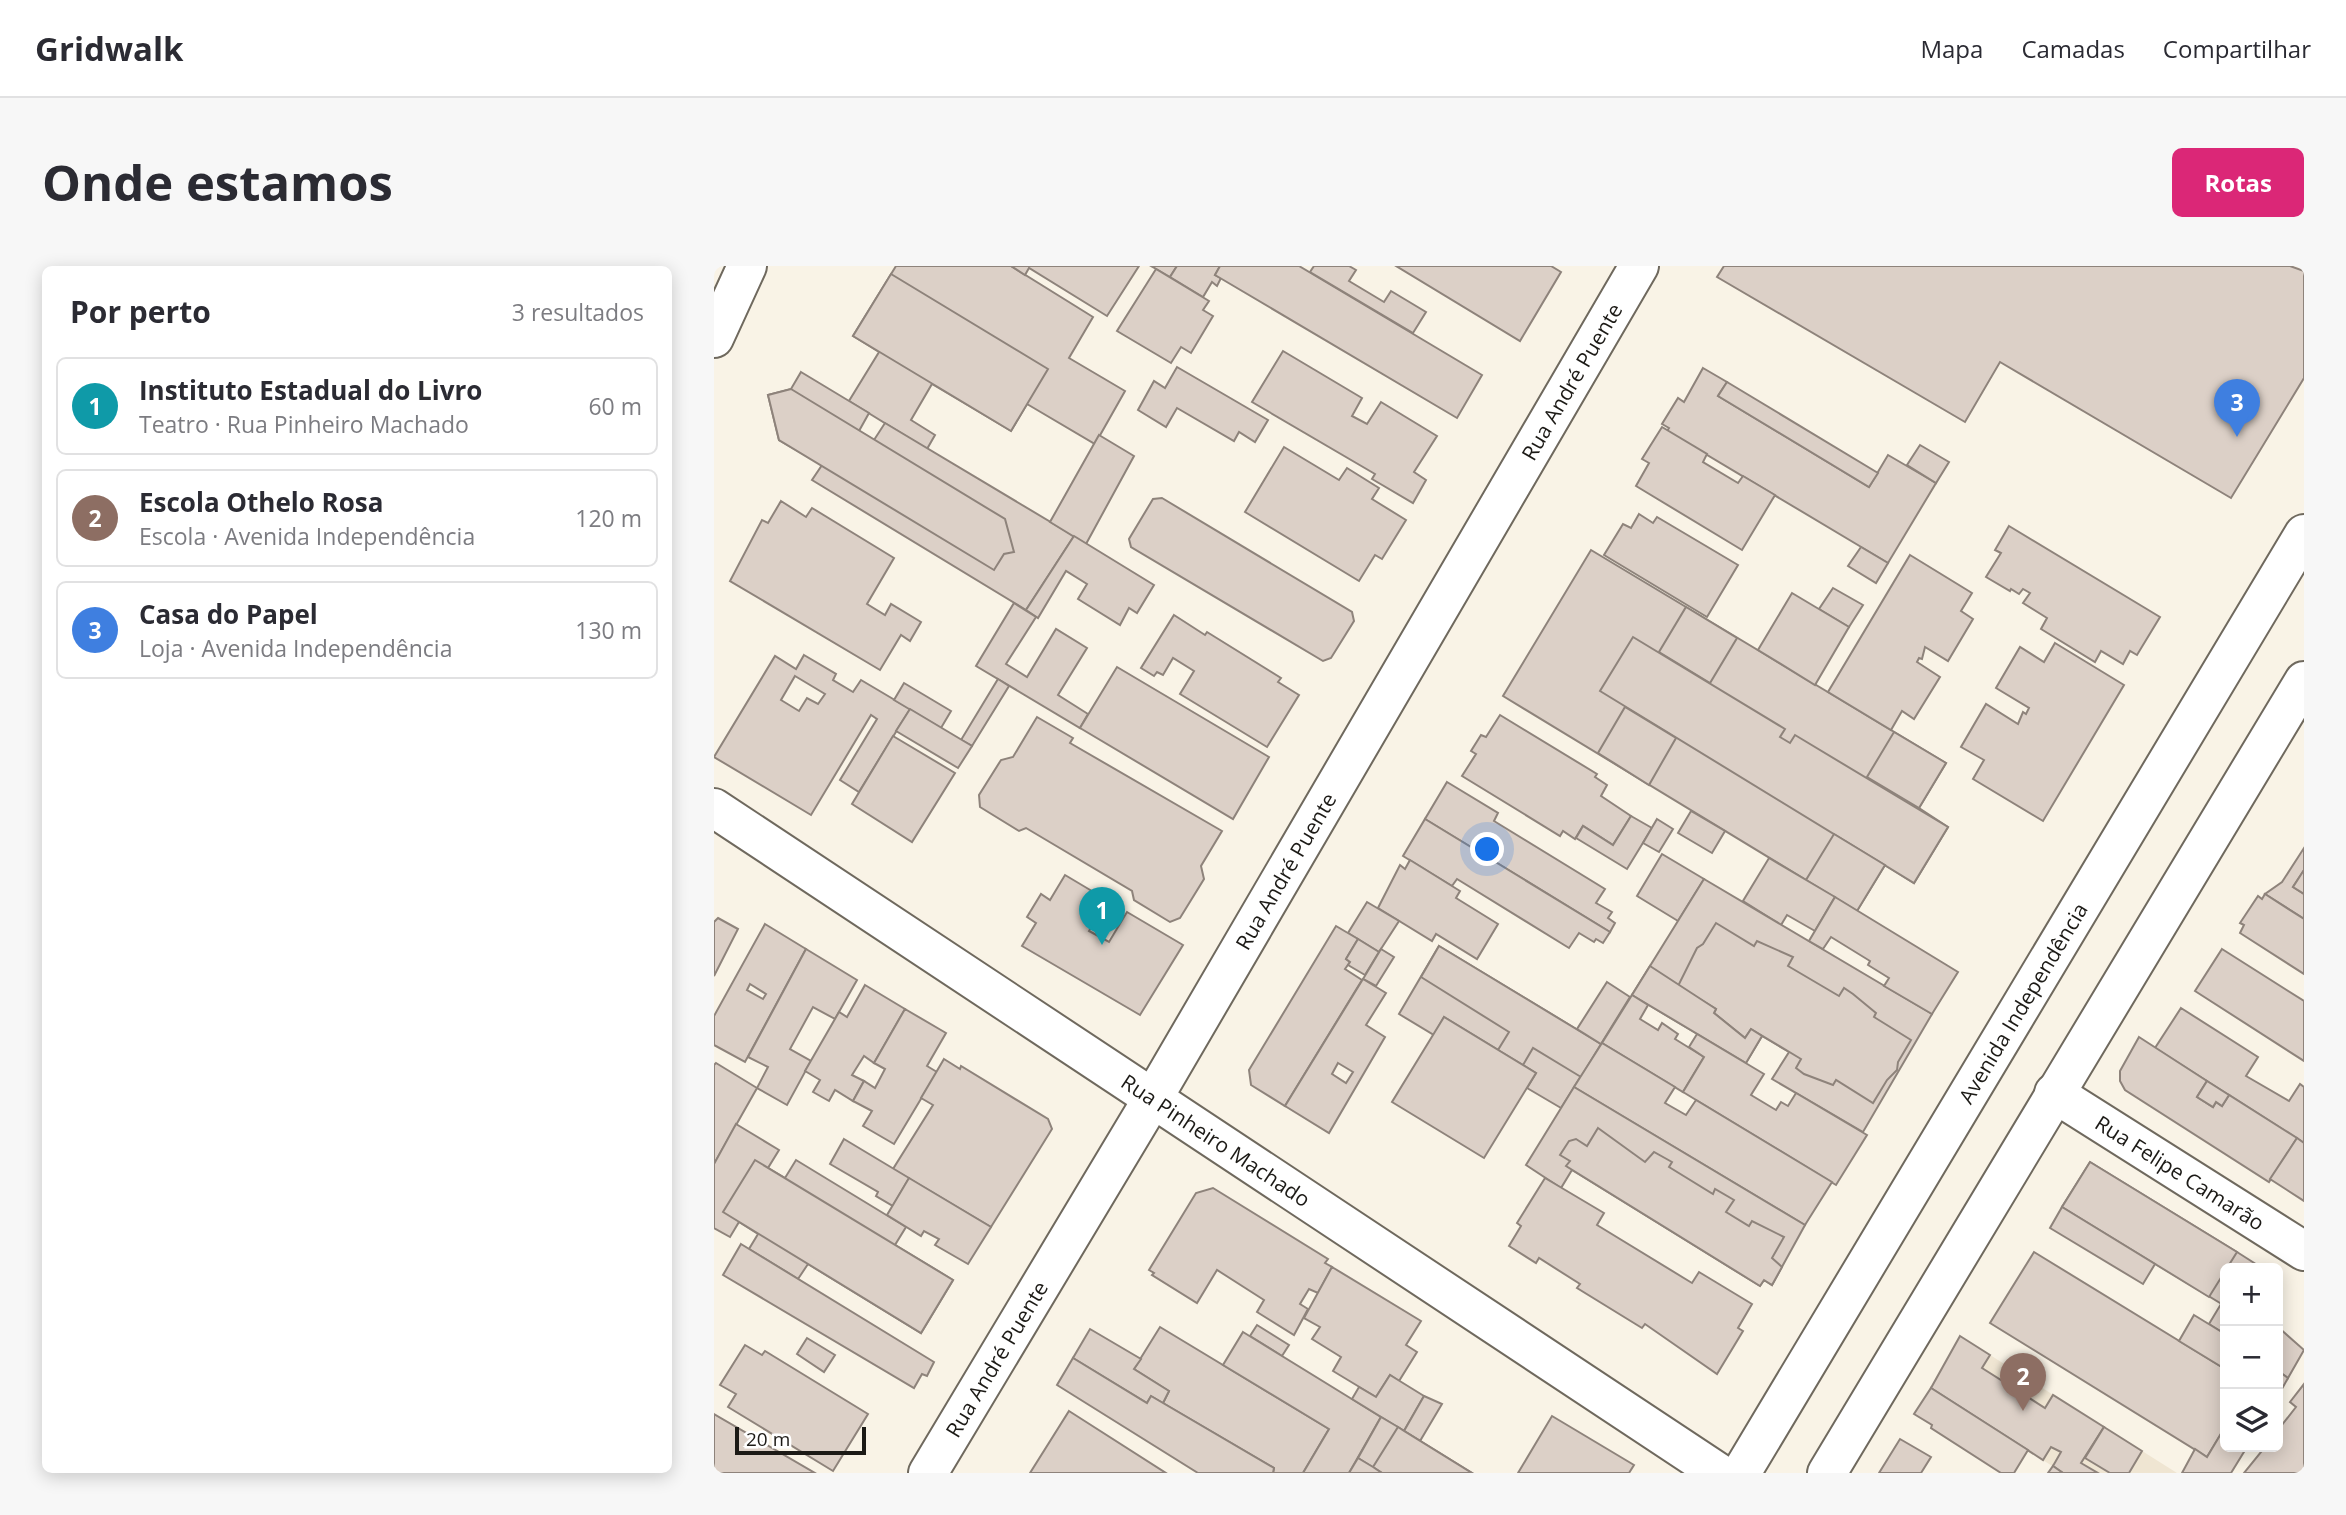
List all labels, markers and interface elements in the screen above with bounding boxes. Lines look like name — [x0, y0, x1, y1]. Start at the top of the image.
text: Gridwalk — [35, 26, 184, 71]
text: Mapa — [1920, 32, 1983, 65]
text: Camadas — [2021, 32, 2125, 65]
text: Compartilhar — [2163, 32, 2311, 65]
button: Rotas — [2172, 148, 2304, 217]
text: Onde estamos — [42, 149, 393, 215]
text: Por perto — [70, 291, 211, 332]
text: 3 resultados — [512, 296, 644, 328]
street label: Rua André Puente — [1515, 298, 1628, 465]
text: Instituto Estadual do Livro — [139, 372, 482, 408]
pin: 3 — [2214, 379, 2260, 437]
text: 1 — [88, 390, 102, 422]
text: 60 m — [588, 390, 642, 422]
text: Teatro · Rua Pinheiro Machado — [139, 408, 469, 440]
text: Escola Othelo Rosa — [139, 484, 383, 520]
text: 2 — [88, 502, 102, 534]
text: 120 m — [575, 502, 642, 534]
text: Escola · Avenida Independência — [139, 520, 475, 552]
text: Casa do Papel — [139, 596, 318, 632]
text: 3 — [88, 614, 102, 646]
text: 130 m — [575, 614, 642, 646]
text: Loja · Avenida Independência — [139, 632, 452, 664]
street label: Rua André Puente — [1229, 788, 1342, 955]
your location — [1470, 832, 1504, 866]
pin: 1 — [1079, 887, 1125, 945]
street label: Avenida Independência — [1952, 897, 2094, 1109]
street label: Rua Pinheiro Machado — [1116, 1067, 1316, 1213]
street label: Rua Felipe Camarão — [2090, 1109, 2270, 1237]
map controls — [2220, 1263, 2283, 1452]
button: + — [2220, 1263, 2283, 1326]
street label: Rua André Puente — [939, 1276, 1054, 1442]
button: − — [2220, 1326, 2283, 1389]
pin: 2 — [2000, 1353, 2046, 1411]
button: layers — [2220, 1389, 2283, 1452]
scale bar — [735, 1424, 866, 1456]
text: 20 m — [746, 1426, 790, 1452]

